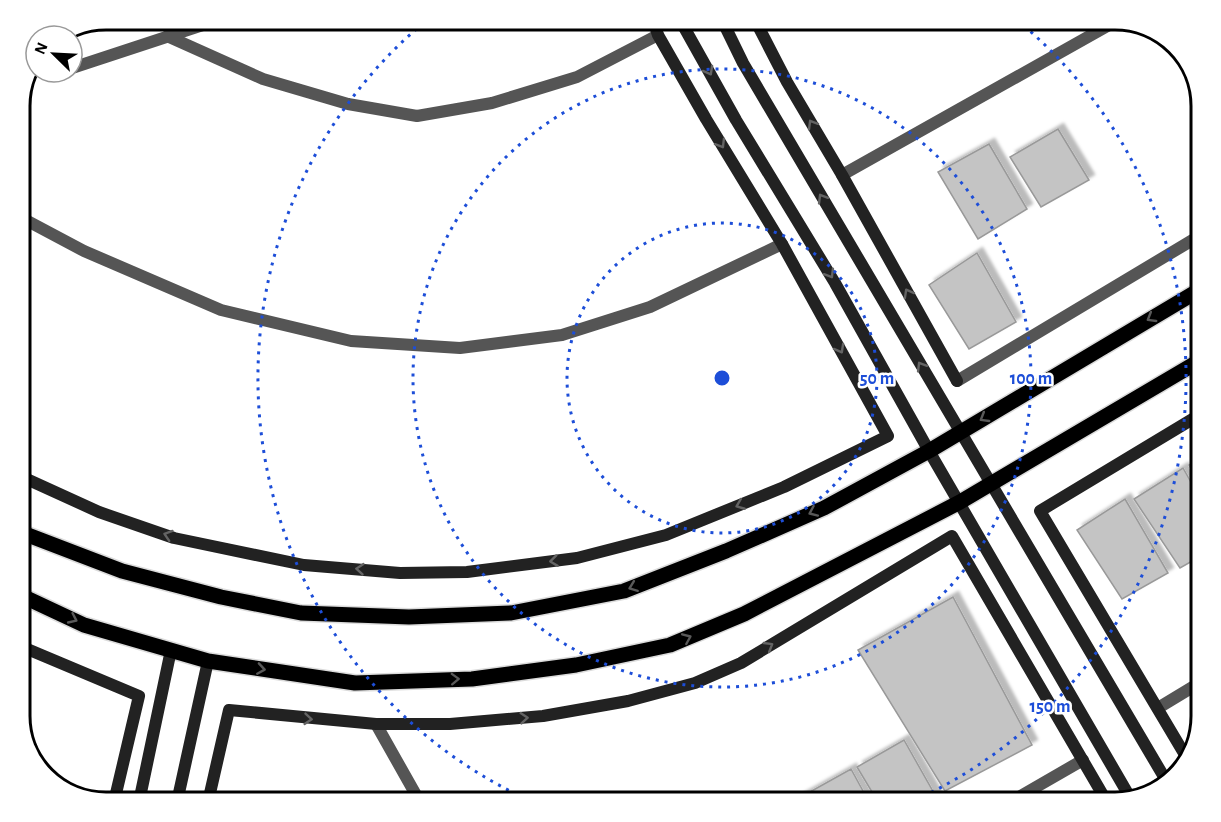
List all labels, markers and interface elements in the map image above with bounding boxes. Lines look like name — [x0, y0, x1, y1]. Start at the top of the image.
north arrow — [24, 24, 84, 84]
text: N — [32, 40, 51, 57]
one-way arrow — [702, 65, 713, 75]
one-way arrow — [807, 120, 819, 130]
one-way arrow — [714, 138, 726, 148]
one-way arrow — [818, 194, 829, 204]
one-way arrow — [822, 268, 834, 278]
one-way arrow — [904, 289, 915, 299]
one-way arrow — [1147, 311, 1157, 323]
one-way arrow — [833, 343, 844, 354]
one-way arrow — [917, 362, 929, 372]
centre of rings — [712, 368, 732, 388]
text: 50 m — [860, 370, 894, 388]
text: 100 m — [1010, 370, 1052, 388]
one-way arrow — [980, 411, 990, 423]
one-way arrow — [735, 498, 746, 510]
one-way arrow — [808, 505, 819, 517]
one-way arrow — [163, 530, 174, 542]
one-way arrow — [549, 554, 559, 567]
one-way arrow — [355, 563, 364, 576]
one-way arrow — [628, 580, 639, 592]
one-way arrow — [66, 612, 77, 624]
one-way arrow — [681, 633, 692, 645]
one-way arrow — [763, 642, 773, 654]
one-way arrow — [256, 662, 266, 675]
one-way arrow — [450, 673, 459, 686]
text: 150 m — [1030, 698, 1070, 716]
one-way arrow — [304, 712, 313, 725]
one-way arrow — [519, 712, 528, 725]

